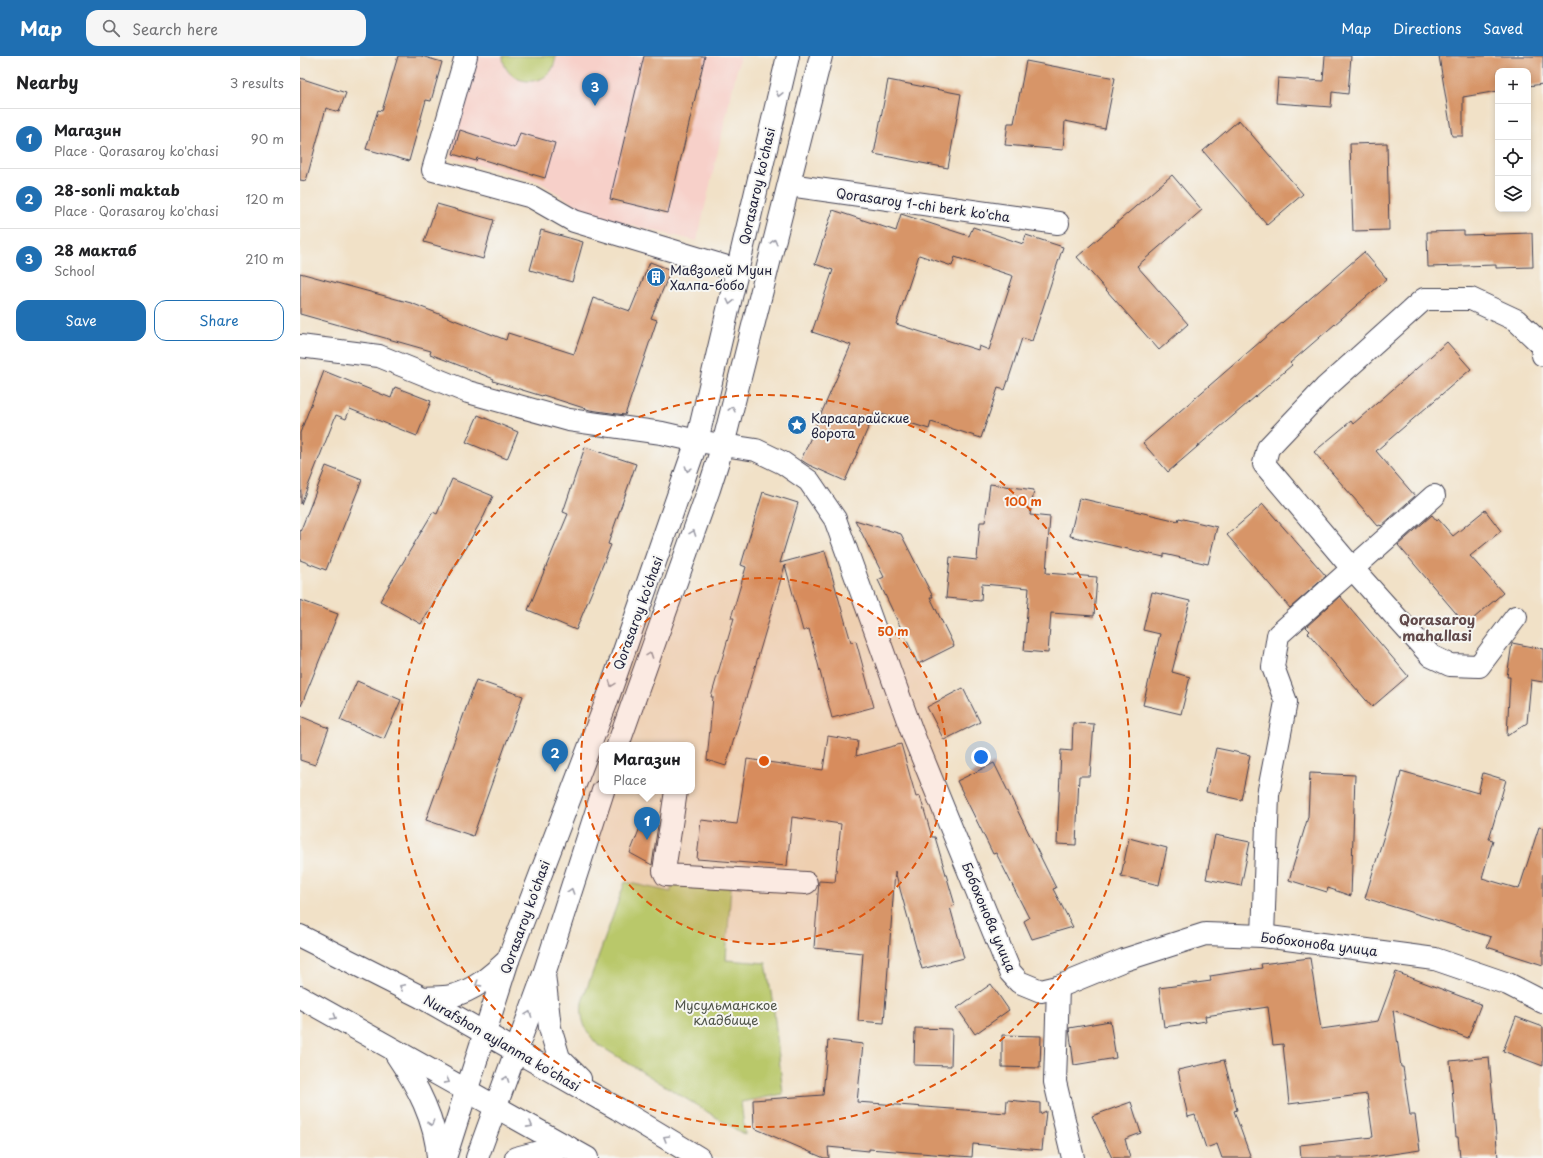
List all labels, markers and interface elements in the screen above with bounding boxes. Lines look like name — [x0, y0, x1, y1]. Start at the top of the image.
search box — [86, 10, 366, 46]
text: Map — [20, 14, 62, 42]
icon: search — [100, 17, 122, 39]
text: Search here — [132, 17, 218, 40]
text: Map — [1341, 18, 1371, 39]
text: Directions — [1393, 18, 1461, 39]
text: Saved — [1483, 18, 1523, 39]
map controls — [1495, 68, 1531, 212]
button: + — [1495, 68, 1531, 104]
text: Nearby — [16, 69, 78, 95]
text: 3 results — [230, 73, 284, 92]
pin: 3 — [582, 73, 608, 106]
one-way arrow — [775, 90, 784, 97]
button: − — [1495, 104, 1531, 140]
text: Магазин — [54, 118, 121, 141]
street label: Qorasaroy ko'chasi — [734, 125, 779, 246]
text: 1 — [26, 129, 32, 148]
text: 90 m — [251, 129, 284, 148]
button: locate — [1495, 140, 1531, 176]
text: Place · Qorasaroy ko'chasi — [54, 141, 219, 160]
button: layers — [1495, 176, 1531, 212]
text: 28-sonli maktab — [54, 178, 180, 201]
street label: Qorasaroy 1-chi berk ko'cha — [835, 183, 1012, 226]
text: 2 — [24, 189, 34, 208]
text: 120 m — [245, 189, 284, 208]
text: Place · Qorasaroy ko'chasi — [54, 201, 219, 220]
text: 28 мактаб — [54, 238, 137, 261]
one-way arrow — [769, 239, 778, 246]
text: 3 — [25, 249, 33, 268]
text: 210 m — [245, 249, 284, 268]
place label: Мавзолей Муин Халпа-бобо — [670, 260, 772, 294]
text: School — [54, 261, 95, 280]
building icon: Мавзолей Муин Халпа-бобо — [645, 266, 667, 288]
one-way arrow — [726, 299, 734, 305]
button: Save — [16, 300, 146, 341]
button: Share — [154, 300, 284, 341]
one-way arrow — [727, 406, 736, 413]
place label: Карасарайские ворота — [811, 408, 910, 442]
place icon: Карасарайские ворота — [786, 414, 808, 436]
one-way arrow — [684, 465, 693, 472]
text: 100 m — [1004, 492, 1042, 510]
one-way arrow — [689, 530, 697, 537]
street label: Qorasaroy ko'chasi — [608, 553, 667, 672]
district label: Qorasaroy mahallasi — [1399, 609, 1475, 646]
text: 50 m — [877, 622, 909, 640]
one-way arrow — [645, 652, 654, 659]
one-way arrow — [609, 680, 617, 687]
pin: 2 — [542, 739, 568, 772]
popup — [599, 742, 695, 794]
text: Магазин — [613, 747, 681, 770]
your location — [971, 747, 991, 767]
centre of rings — [757, 754, 771, 768]
text: Place — [613, 770, 647, 789]
pin: 1 — [634, 807, 660, 840]
street label: Qorasaroy ko'chasi — [495, 857, 554, 976]
street label: Бобохонова улица — [958, 859, 1022, 975]
one-way arrow — [566, 888, 575, 895]
street label: Бобохонова улица — [1259, 927, 1379, 960]
one-way arrow — [475, 980, 482, 987]
one-way arrow — [399, 985, 406, 992]
street label: Nurafshon aylanma ko'chasi — [420, 990, 584, 1095]
park label: Мусульманское кладбище — [674, 995, 778, 1029]
one-way arrow — [525, 1011, 533, 1018]
one-way arrow — [330, 1012, 337, 1020]
one-way arrow — [501, 1075, 510, 1082]
one-way arrow — [443, 1076, 450, 1083]
one-way arrow — [426, 1120, 435, 1127]
one-way arrow — [526, 1121, 533, 1128]
one-way arrow — [663, 1135, 670, 1143]

